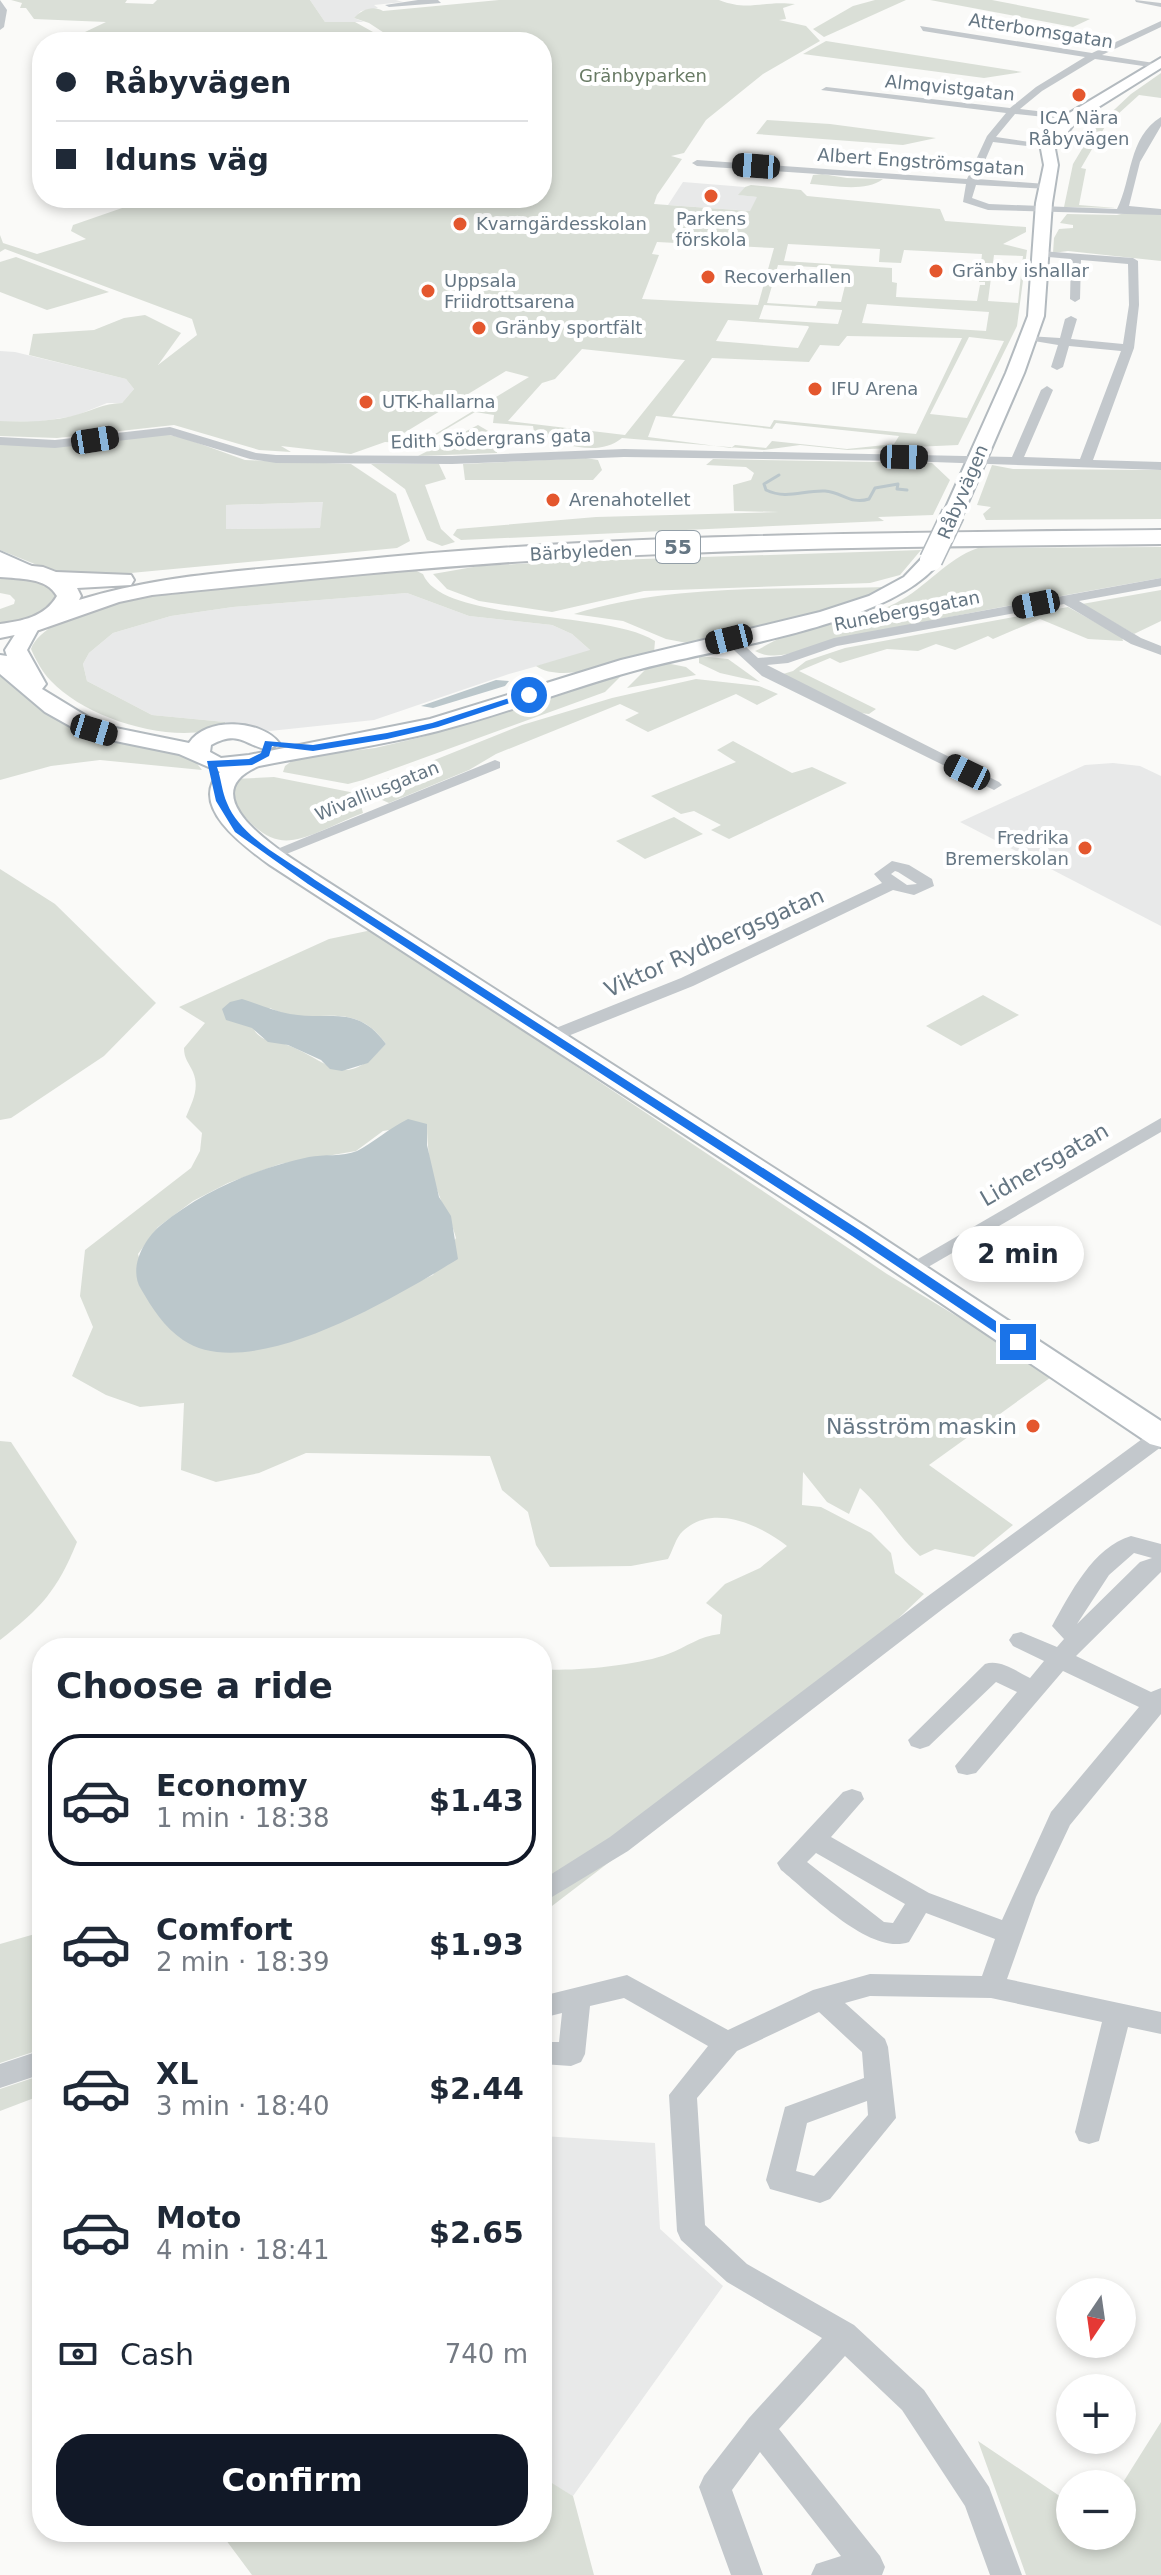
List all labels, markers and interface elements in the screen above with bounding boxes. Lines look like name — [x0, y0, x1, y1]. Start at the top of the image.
street label: Atterbomsgatan — [967, 9, 1115, 52]
text: Råbyvägen — [104, 65, 291, 100]
park label: Gränbyparken — [579, 65, 707, 86]
street label: Almqvistgatan — [884, 70, 1016, 105]
marker: ICA Nära Råbyvägen — [1070, 86, 1088, 104]
place label: ICA Nära Råbyvägen — [1029, 107, 1129, 149]
text: Iduns väg — [104, 142, 269, 177]
street label: Albert Engströmsgatan — [817, 144, 1025, 179]
car — [731, 152, 781, 180]
marker: Parkens förskola — [702, 187, 720, 205]
place label: Parkens förskola — [676, 208, 746, 250]
place label: Kvarngärdesskolan — [476, 213, 647, 234]
marker: Kvarngärdesskolan — [451, 215, 469, 233]
place label: Gränby ishallar — [952, 260, 1089, 281]
marker: Gränby ishallar — [927, 262, 945, 280]
place label: Recoverhallen — [724, 266, 851, 287]
marker: Recoverhallen — [699, 268, 717, 286]
place label: Uppsala Friidrottsarena — [444, 270, 575, 312]
marker: Uppsala Friidrottsarena — [419, 282, 437, 300]
place label: Gränby sportfält — [495, 317, 642, 338]
marker: Gränby sportfält — [470, 319, 488, 337]
place label: IFU Arena — [831, 378, 918, 399]
marker: IFU Arena — [806, 380, 824, 398]
place label: UTK-hallarna — [382, 391, 496, 412]
marker: UTK-hallarna — [357, 393, 375, 411]
car — [69, 424, 121, 456]
street label: Edith Södergrans gata — [390, 425, 592, 452]
street label: Råbyvägen — [933, 441, 992, 542]
car — [880, 445, 928, 469]
place label: Arenahotellet — [569, 489, 691, 510]
marker: Arenahotellet — [544, 491, 562, 509]
road number: 55 — [656, 531, 700, 563]
street label: Bärbyleden — [529, 538, 633, 565]
street label: Runebergsgatan — [832, 586, 982, 635]
car — [1010, 588, 1062, 620]
car — [703, 622, 755, 656]
route start — [511, 677, 547, 713]
car — [68, 712, 120, 748]
car — [940, 751, 994, 793]
street label: Wivalliusgatan — [312, 756, 442, 825]
place label: Fredrika Bremerskolan — [945, 827, 1069, 869]
marker: Fredrika Bremerskolan — [1076, 839, 1094, 857]
street label: Viktor Rydbergsgatan — [601, 883, 828, 1002]
street label: Lidnersgatan — [976, 1118, 1113, 1211]
callout: 2 min — [952, 1226, 1084, 1282]
text: 2 min — [977, 1239, 1059, 1269]
route end — [1000, 1324, 1036, 1360]
place label: Näsström maskin — [826, 1414, 1017, 1439]
marker: Näsström maskin — [1024, 1417, 1042, 1435]
text: Choose a ride — [56, 1665, 333, 1706]
icon: car — [60, 1764, 132, 1836]
text: Economy — [156, 1768, 308, 1803]
text: $1.43 — [429, 1783, 524, 1818]
text: 1 min · 18:38 — [156, 1803, 330, 1833]
icon: car — [60, 1908, 132, 1980]
text: Comfort — [156, 1912, 293, 1947]
text: $1.93 — [429, 1927, 524, 1962]
text: 2 min · 18:39 — [156, 1947, 330, 1977]
icon: car — [60, 2052, 132, 2124]
text: XL — [156, 2056, 198, 2091]
text: $2.44 — [429, 2071, 524, 2106]
text: 3 min · 18:40 — [156, 2091, 330, 2121]
icon: car — [60, 2196, 132, 2268]
text: Moto — [156, 2200, 241, 2235]
text: $2.65 — [429, 2215, 524, 2250]
text: 4 min · 18:41 — [156, 2235, 330, 2265]
north arrow — [1056, 2278, 1136, 2358]
map controls — [1056, 2278, 1136, 2550]
icon: cash — [56, 2332, 100, 2376]
text: Cash — [120, 2337, 194, 2372]
text: 740 m — [445, 2339, 528, 2369]
button: + — [1056, 2374, 1136, 2454]
button: Confirm — [56, 2434, 528, 2526]
button: − — [1056, 2470, 1136, 2550]

